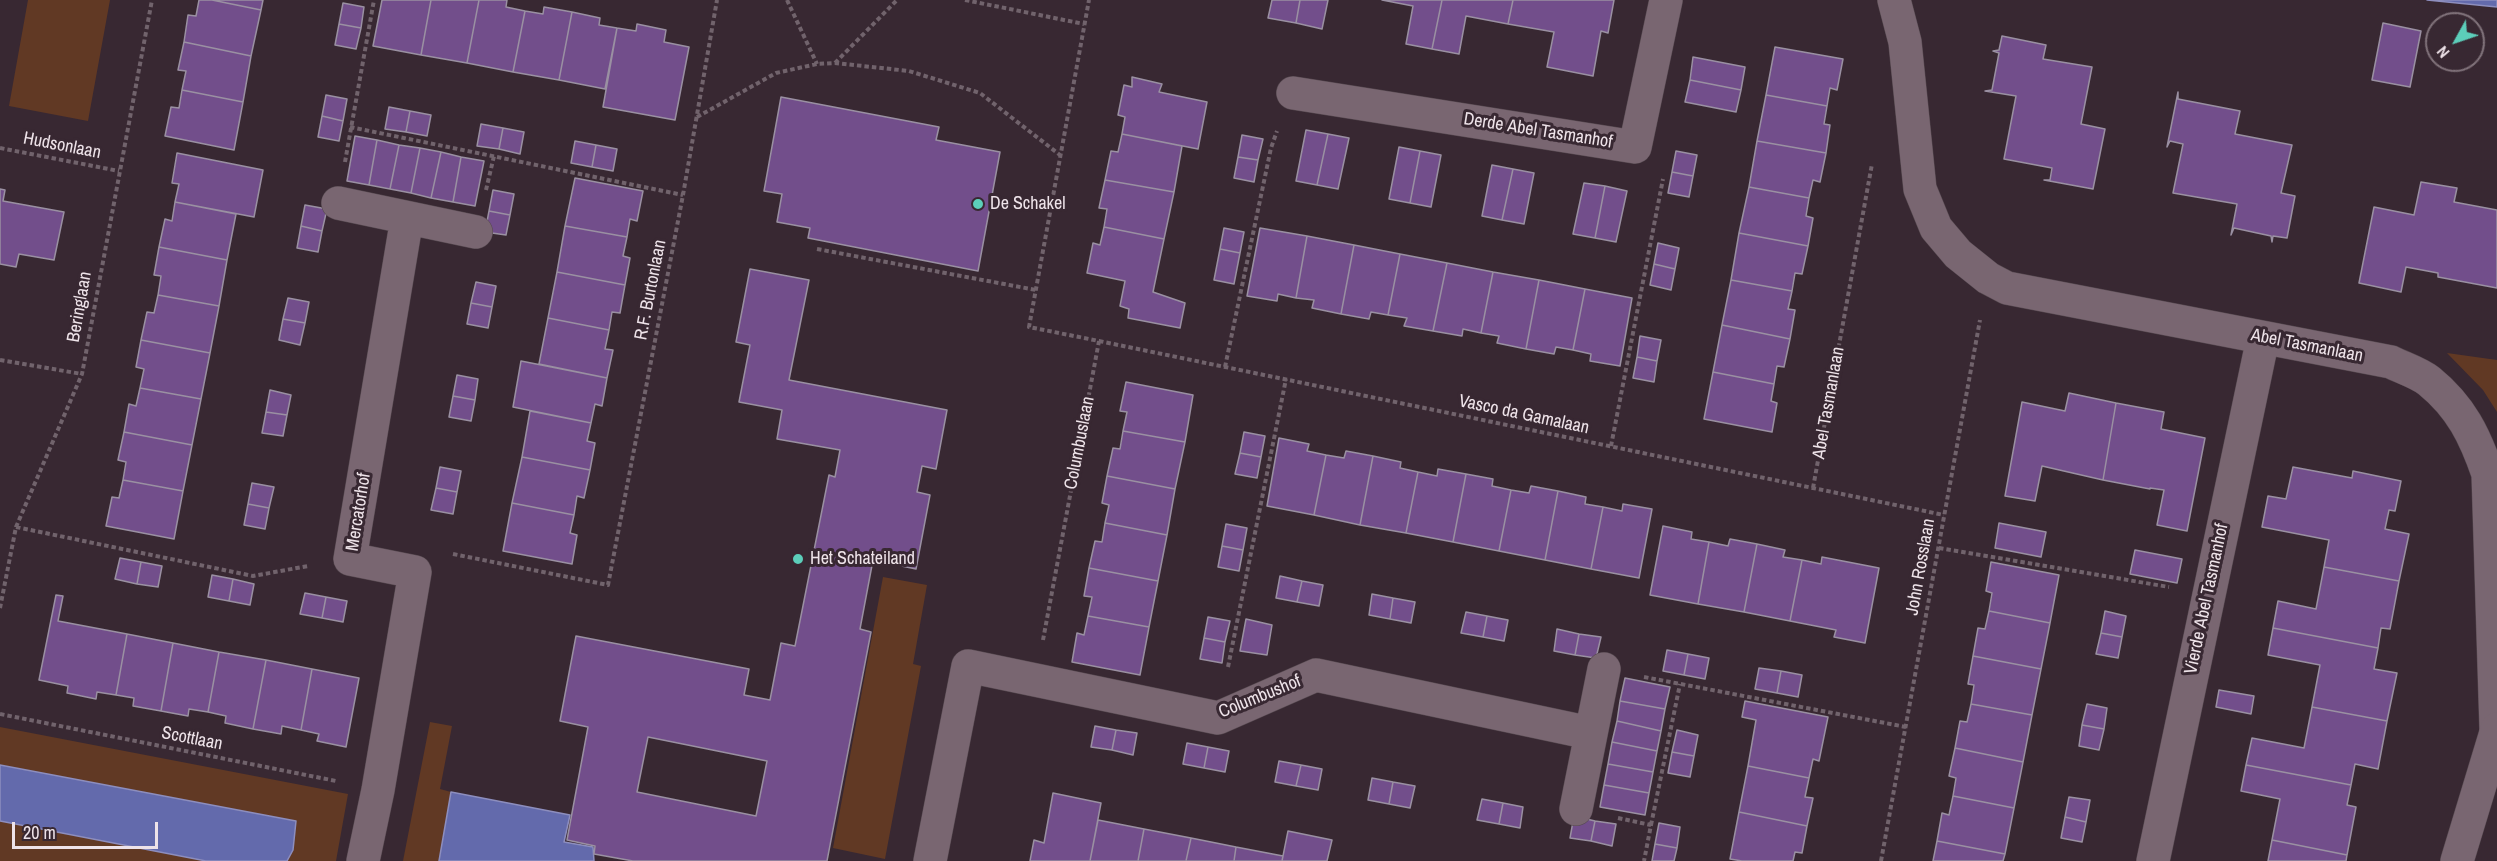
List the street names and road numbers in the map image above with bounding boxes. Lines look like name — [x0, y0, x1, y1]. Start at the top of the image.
street label: Derde Abel Tasmanhof — [1462, 109, 1614, 153]
street label: Hudsonlaan — [21, 128, 103, 164]
street label: R.F. Burtonlaan — [631, 238, 671, 342]
street label: Beringlaan — [63, 270, 97, 344]
street label: Abel Tasmanlaan — [2249, 325, 2365, 367]
street label: Abel Tasmanlaan — [1809, 345, 1849, 461]
street label: Vasco da Gamalaan — [1457, 391, 1591, 439]
street label: Columbuslaan — [1060, 395, 1100, 491]
street label: Mercatorhof — [342, 471, 376, 553]
street label: John Rosslaan — [1902, 517, 1940, 617]
street label: Vierde Abel Tasmanhof — [2180, 522, 2234, 676]
street label: Columbushof — [1216, 671, 1304, 723]
street label: Scottlaan — [160, 723, 224, 755]

